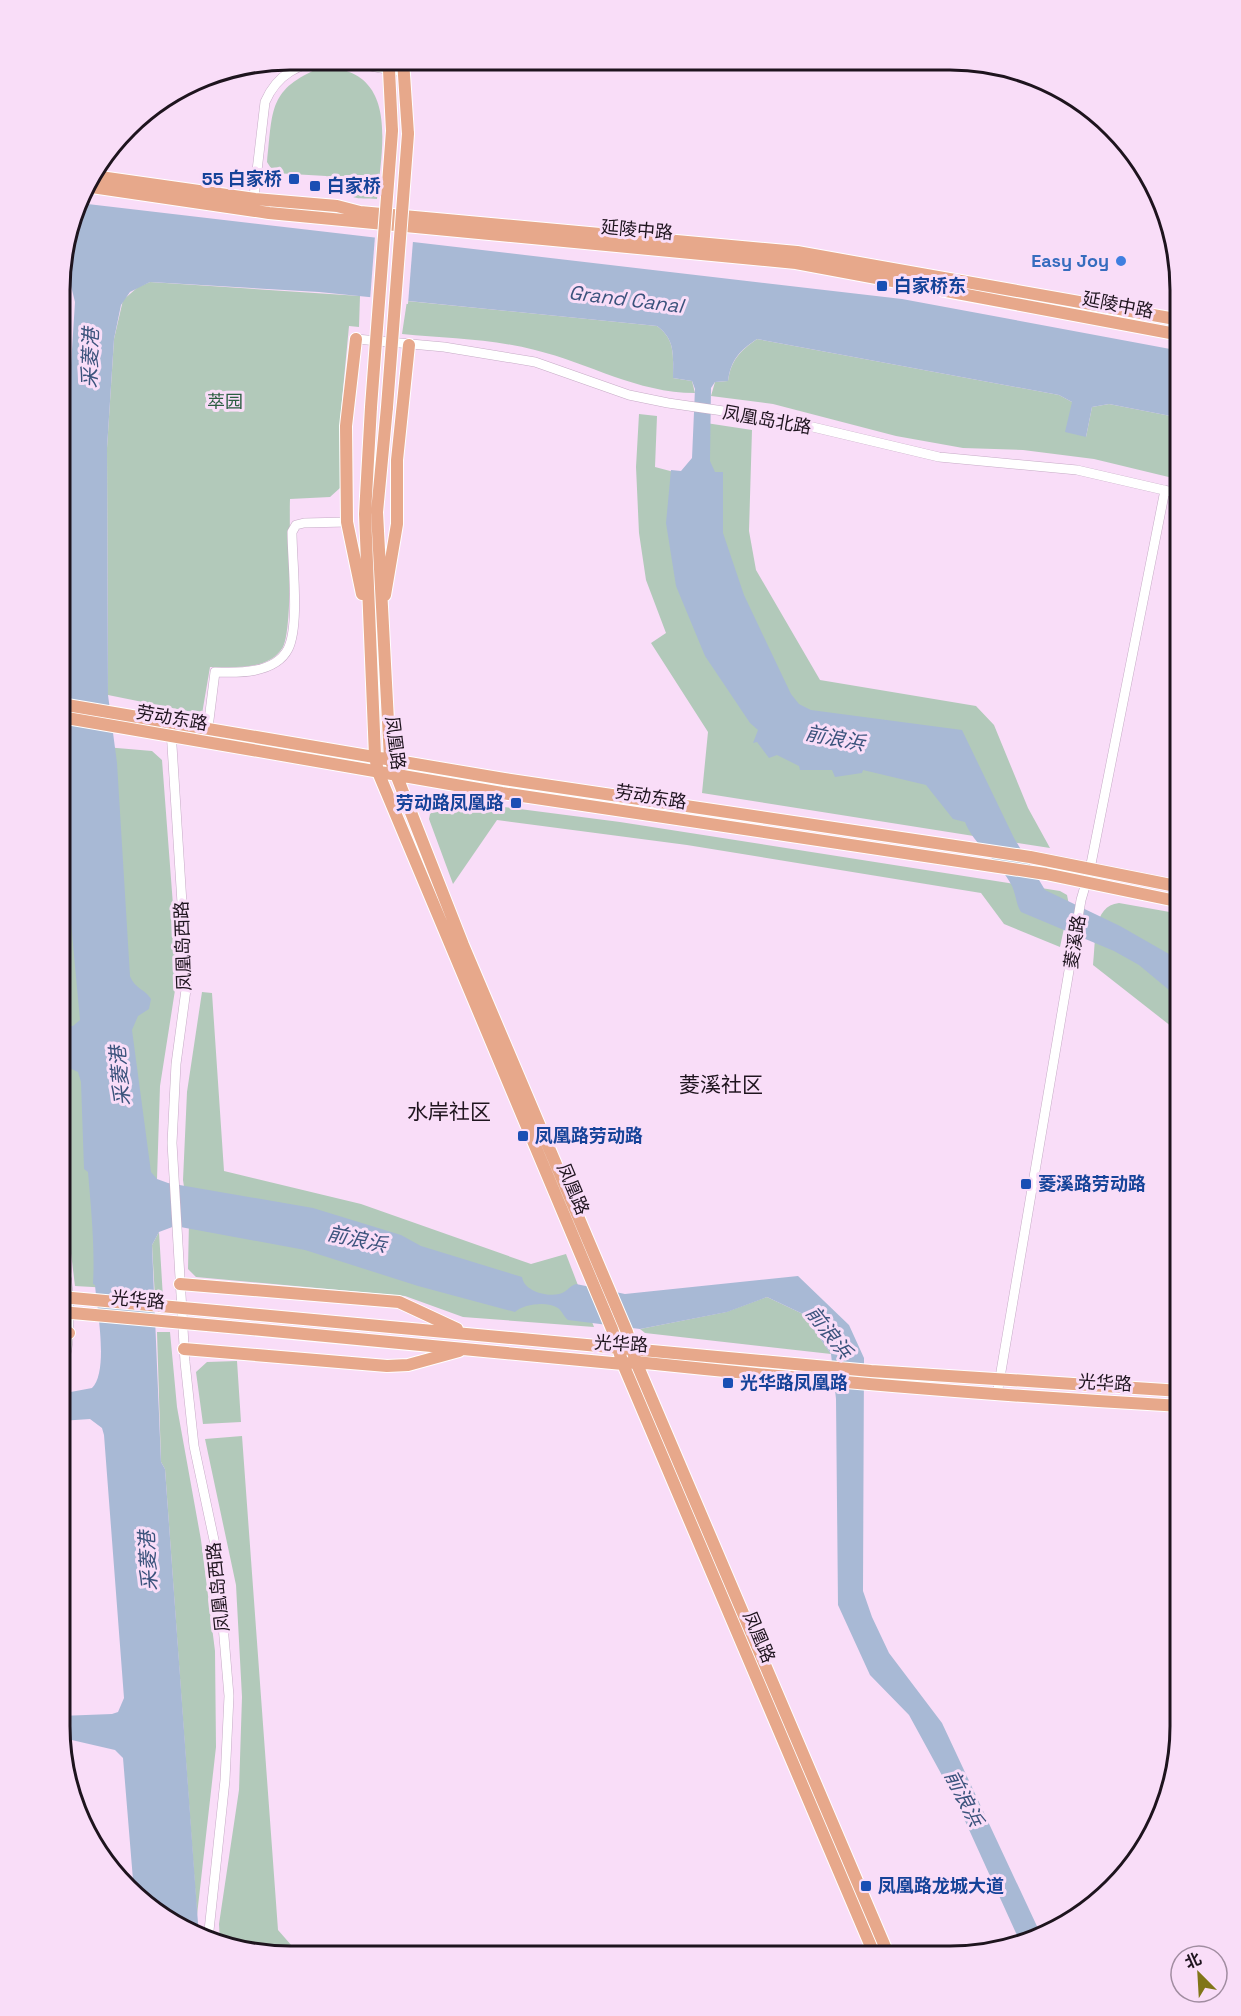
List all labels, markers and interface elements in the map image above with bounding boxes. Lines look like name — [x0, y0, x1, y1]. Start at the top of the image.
place label: 55 白家桥 — [202, 167, 282, 190]
marker: 55 白家桥 — [287, 172, 301, 186]
place label: 白家桥 — [327, 174, 381, 197]
marker: 白家桥 — [308, 179, 322, 193]
street label: 延陵中路 — [600, 215, 674, 244]
place label: Easy Joy — [1031, 249, 1109, 272]
marker: Easy Joy — [1114, 254, 1128, 268]
place label: 白家桥东 — [894, 274, 966, 297]
water label: Grand Canal — [567, 279, 687, 319]
marker: 白家桥东 — [875, 279, 889, 293]
street label: 延陵中路 — [1081, 286, 1156, 323]
water label: 采菱港 — [76, 325, 104, 388]
park label: 萃园 — [207, 390, 243, 413]
street label: 凤凰岛北路 — [721, 400, 813, 439]
street label: 劳动东路 — [135, 700, 210, 735]
street label: 凤凰路 — [381, 715, 410, 771]
water label: 前浪浜 — [803, 720, 869, 757]
street label: 劳动东路 — [614, 780, 688, 813]
place label: 劳动路凤凰路 — [396, 791, 504, 814]
marker: 劳动路凤凰路 — [509, 796, 523, 810]
street label: 凤凰岛西路 — [169, 901, 196, 991]
street label: 菱溪路 — [1059, 913, 1090, 970]
water label: 采菱港 — [104, 1042, 136, 1107]
district label: 菱溪社区 — [679, 1071, 763, 1098]
district label: 水岸社区 — [407, 1098, 491, 1125]
place label: 凤凰路劳动路 — [535, 1124, 643, 1147]
marker: 凤凰路劳动路 — [516, 1129, 530, 1143]
street label: 凤凰路 — [552, 1159, 595, 1218]
place label: 菱溪路劳动路 — [1038, 1172, 1146, 1195]
marker: 菱溪路劳动路 — [1019, 1177, 1033, 1191]
water label: 前浪浜 — [325, 1220, 391, 1258]
street label: 光华路 — [110, 1286, 166, 1313]
water label: 前浪浜 — [800, 1300, 859, 1365]
street label: 光华路 — [593, 1331, 649, 1356]
street label: 光华路 — [1077, 1370, 1133, 1395]
place label: 光华路凤凰路 — [740, 1371, 848, 1394]
marker: 光华路凤凰路 — [721, 1376, 735, 1390]
water label: 采菱港 — [133, 1527, 163, 1592]
street label: 凤凰岛西路 — [201, 1541, 234, 1633]
street label: 凤凰路 — [738, 1607, 781, 1666]
water label: 前浪浜 — [939, 1765, 990, 1832]
place label: 凤凰路龙城大道 — [878, 1874, 1004, 1897]
marker: 凤凰路龙城大道 — [859, 1879, 873, 1893]
north arrow — [1169, 1944, 1229, 2004]
text: 北 — [1182, 1948, 1205, 1974]

